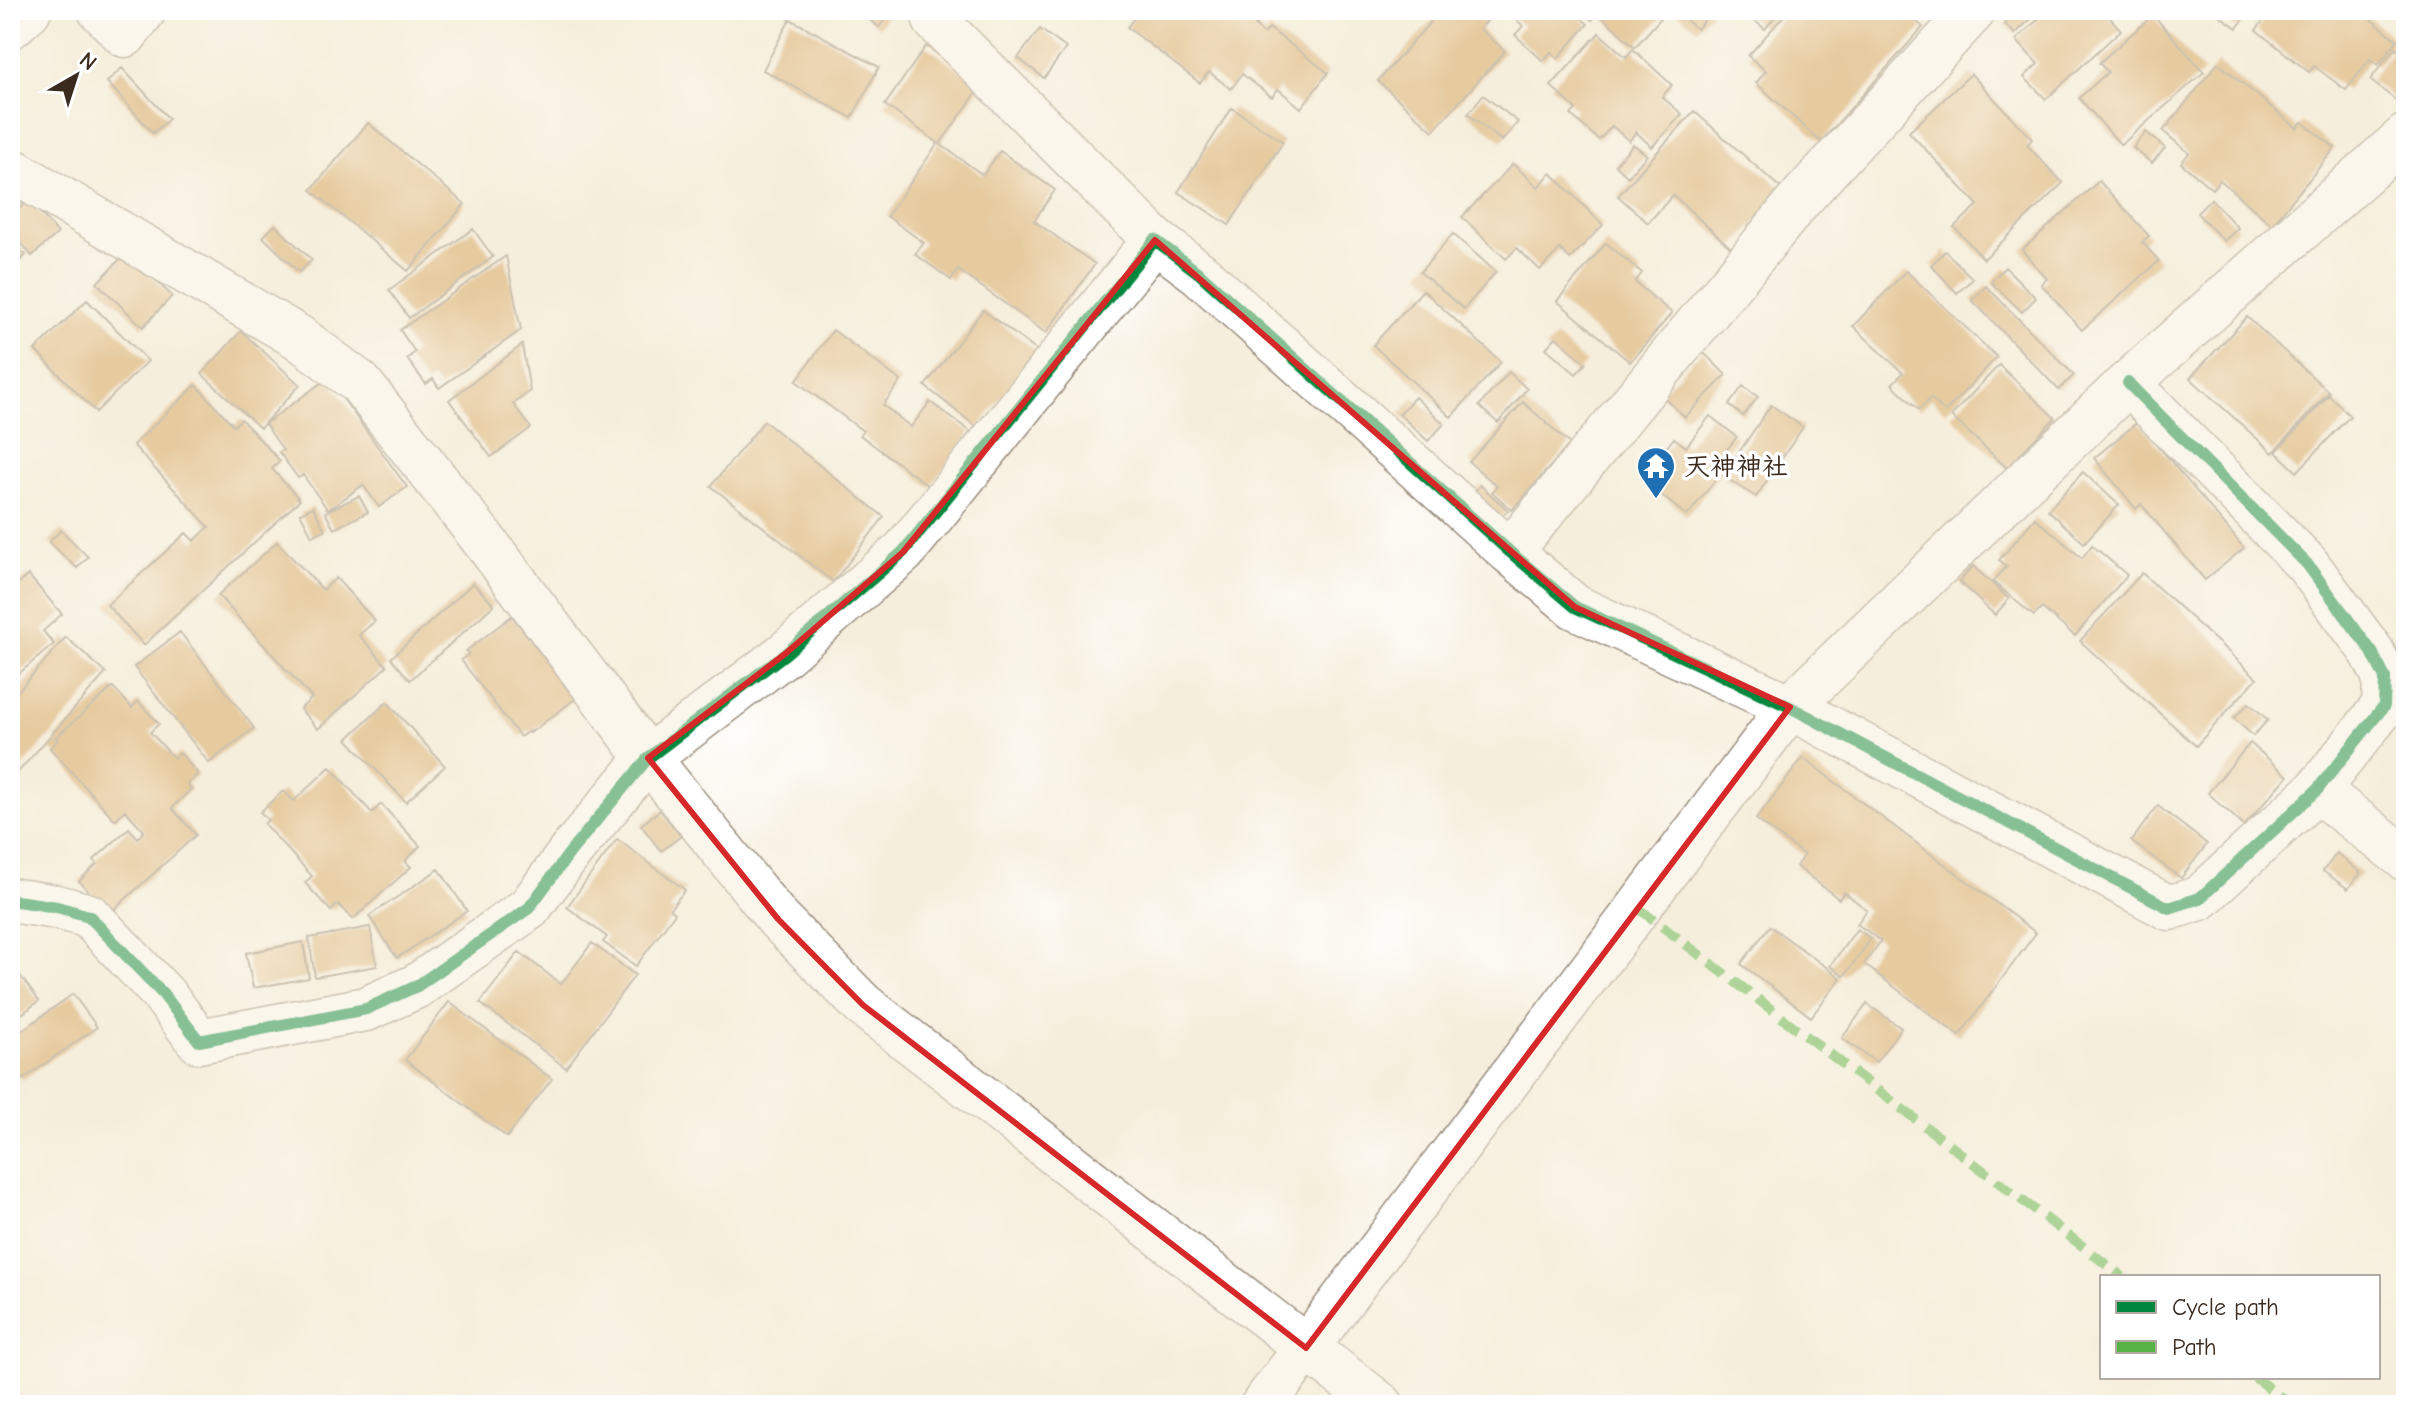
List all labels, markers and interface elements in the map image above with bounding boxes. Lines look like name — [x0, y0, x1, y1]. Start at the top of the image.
north arrow — [36, 36, 116, 116]
text: N — [74, 47, 102, 76]
temple icon: 天神神社 — [1635, 445, 1677, 500]
place label: 天神神社 — [1684, 452, 1788, 482]
legend — [2100, 1275, 2380, 1379]
text: Cycle path — [2172, 1293, 2279, 1321]
text: Path — [2172, 1333, 2217, 1361]

